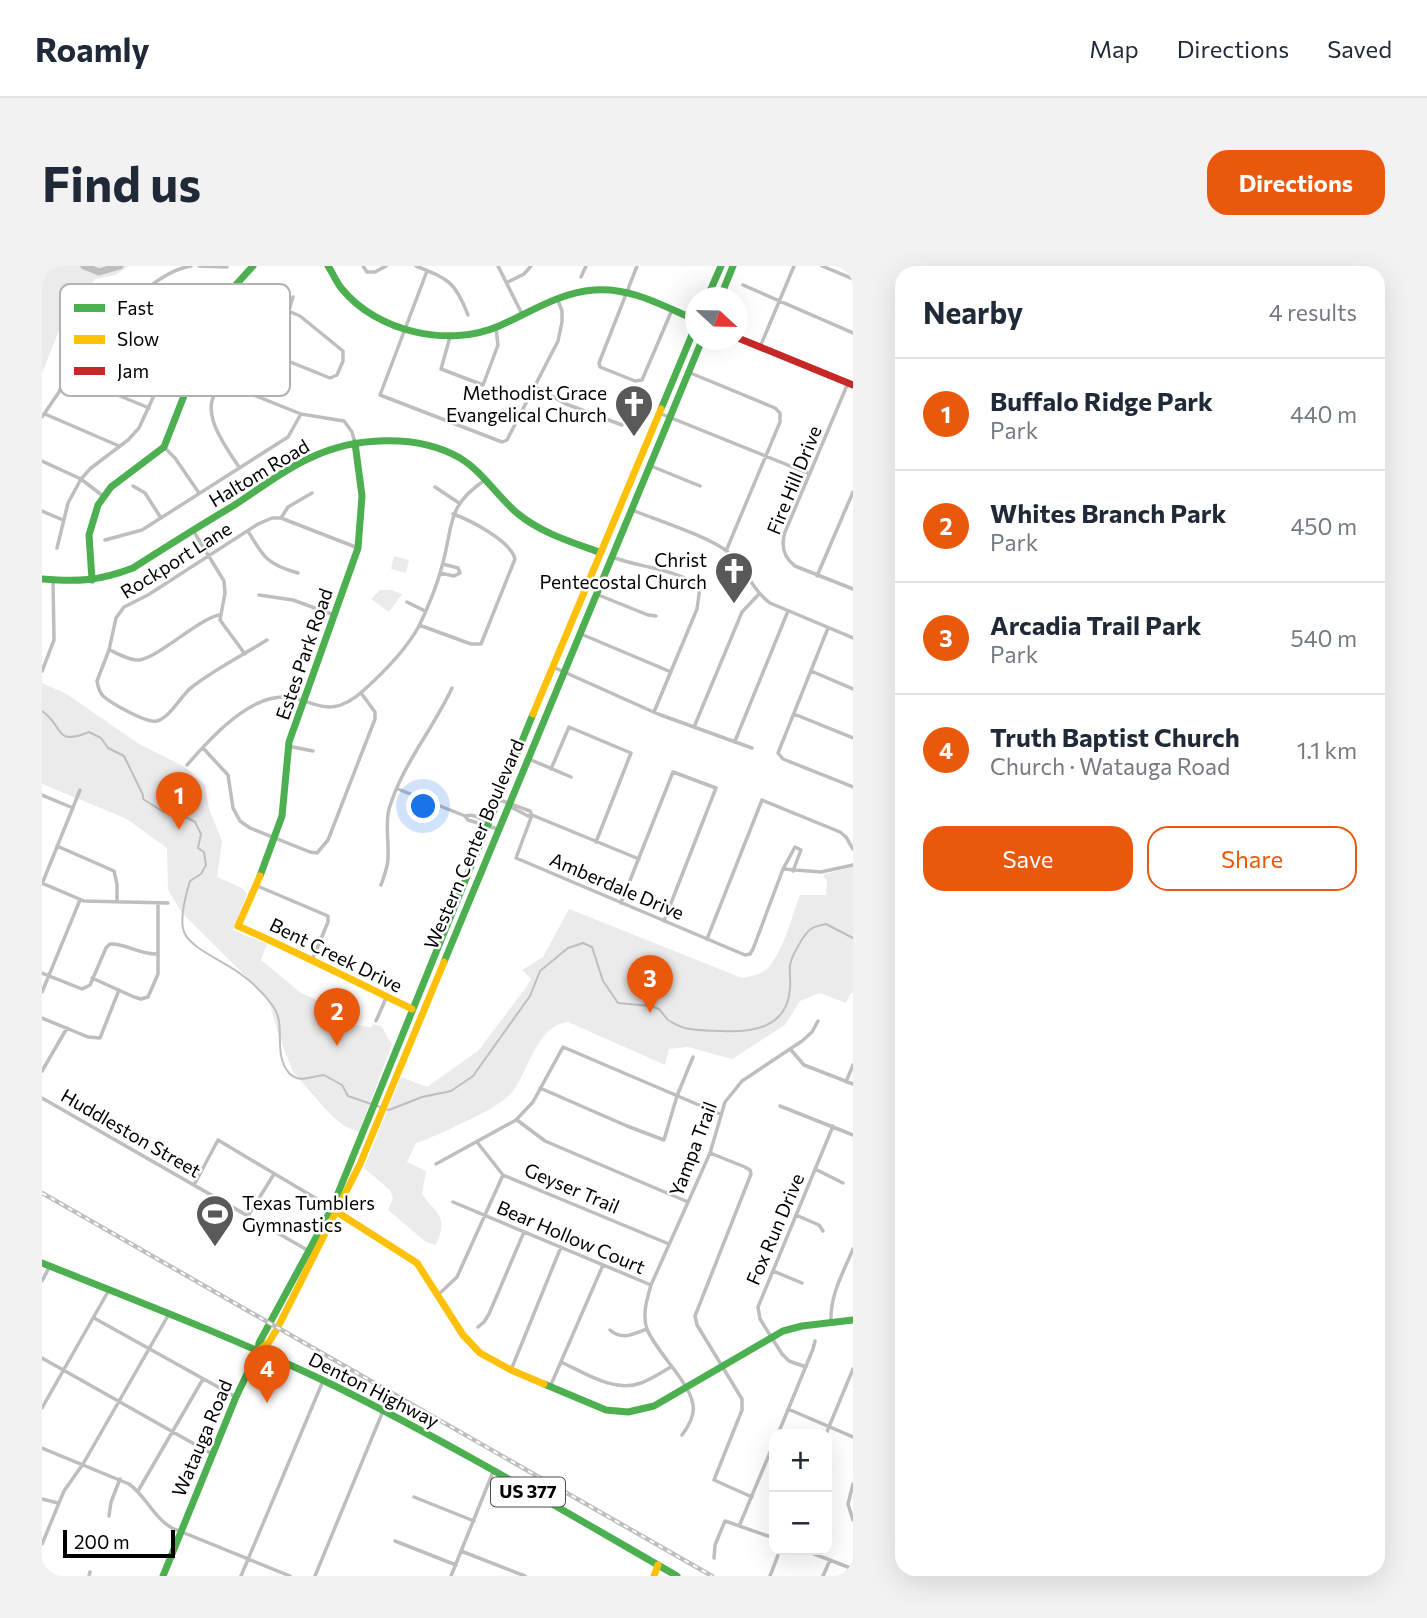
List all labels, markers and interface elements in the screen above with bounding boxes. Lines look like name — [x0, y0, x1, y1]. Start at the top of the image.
text: Roamly — [35, 28, 150, 69]
text: Map — [1089, 34, 1139, 63]
text: Directions — [1177, 34, 1289, 63]
text: Saved — [1327, 34, 1392, 63]
button: Directions — [1207, 150, 1385, 215]
text: Find us — [42, 152, 201, 212]
legend — [60, 284, 290, 396]
north arrow — [685, 287, 748, 350]
text: Nearby — [923, 293, 1023, 330]
text: Fast — [117, 296, 154, 319]
text: 4 results — [1269, 298, 1357, 326]
text: Slow — [117, 327, 159, 350]
text: Jam — [117, 359, 149, 382]
place label: Methodist Grace Evangelical Church — [446, 381, 607, 426]
church icon: Methodist Grace Evangelical Church — [613, 383, 655, 438]
text: Buffalo Ridge Park — [990, 385, 1213, 416]
text: 1 — [941, 400, 951, 428]
text: 440 m — [1290, 400, 1357, 428]
text: Park — [990, 416, 1038, 444]
street label: Fire Hill Drive — [761, 422, 826, 537]
street label: Haltom Road — [205, 434, 313, 511]
text: Whites Branch Park — [990, 497, 1226, 528]
text: 2 — [939, 512, 953, 540]
text: 450 m — [1291, 512, 1357, 540]
street label: Rockport Lane — [116, 516, 235, 603]
text: Park — [990, 528, 1038, 556]
place label: Christ Pentecostal Church — [539, 548, 707, 593]
church icon: Christ Pentecostal Church — [713, 550, 755, 605]
street label: Estes Park Road — [270, 585, 337, 723]
text: Arcadia Trail Park — [990, 609, 1201, 640]
text: 3 — [939, 624, 953, 652]
text: 540 m — [1291, 624, 1357, 652]
text: Park — [990, 640, 1038, 668]
text: Truth Baptist Church — [990, 721, 1240, 752]
street label: Western Center Boulevard — [419, 735, 528, 952]
text: 4 — [939, 736, 953, 764]
text: 1.1 km — [1297, 736, 1357, 764]
text: Church · Watauga Road — [990, 752, 1230, 780]
pin: 1 — [156, 772, 202, 830]
your location — [406, 789, 440, 823]
button: Save — [923, 826, 1133, 891]
button: Share — [1147, 826, 1357, 891]
street label: Amberdale Drive — [547, 847, 688, 924]
street label: Bent Creek Drive — [266, 912, 406, 997]
pin: 3 — [627, 955, 673, 1013]
pin: 2 — [314, 988, 360, 1046]
street label: Huddleston Street — [57, 1083, 205, 1182]
street label: Yampa Trail — [664, 1098, 721, 1199]
street label: Geyser Trail — [521, 1157, 623, 1218]
street label: Fox Run Drive — [741, 1170, 808, 1288]
place label: Texas Tumblers Gymnastics — [242, 1191, 375, 1236]
sports icon: Texas Tumblers Gymnastics — [194, 1193, 236, 1248]
street label: Bear Hollow Court — [494, 1195, 649, 1278]
pin: 4 — [244, 1345, 290, 1403]
street label: Denton Highway — [305, 1347, 443, 1432]
street label: Watauga Road — [167, 1376, 237, 1500]
map controls — [769, 1429, 832, 1555]
button: + — [769, 1429, 832, 1492]
road number: US 377 — [491, 1478, 565, 1506]
button: − — [769, 1492, 832, 1555]
scale bar — [63, 1527, 175, 1559]
text: 200 m — [74, 1530, 130, 1553]

